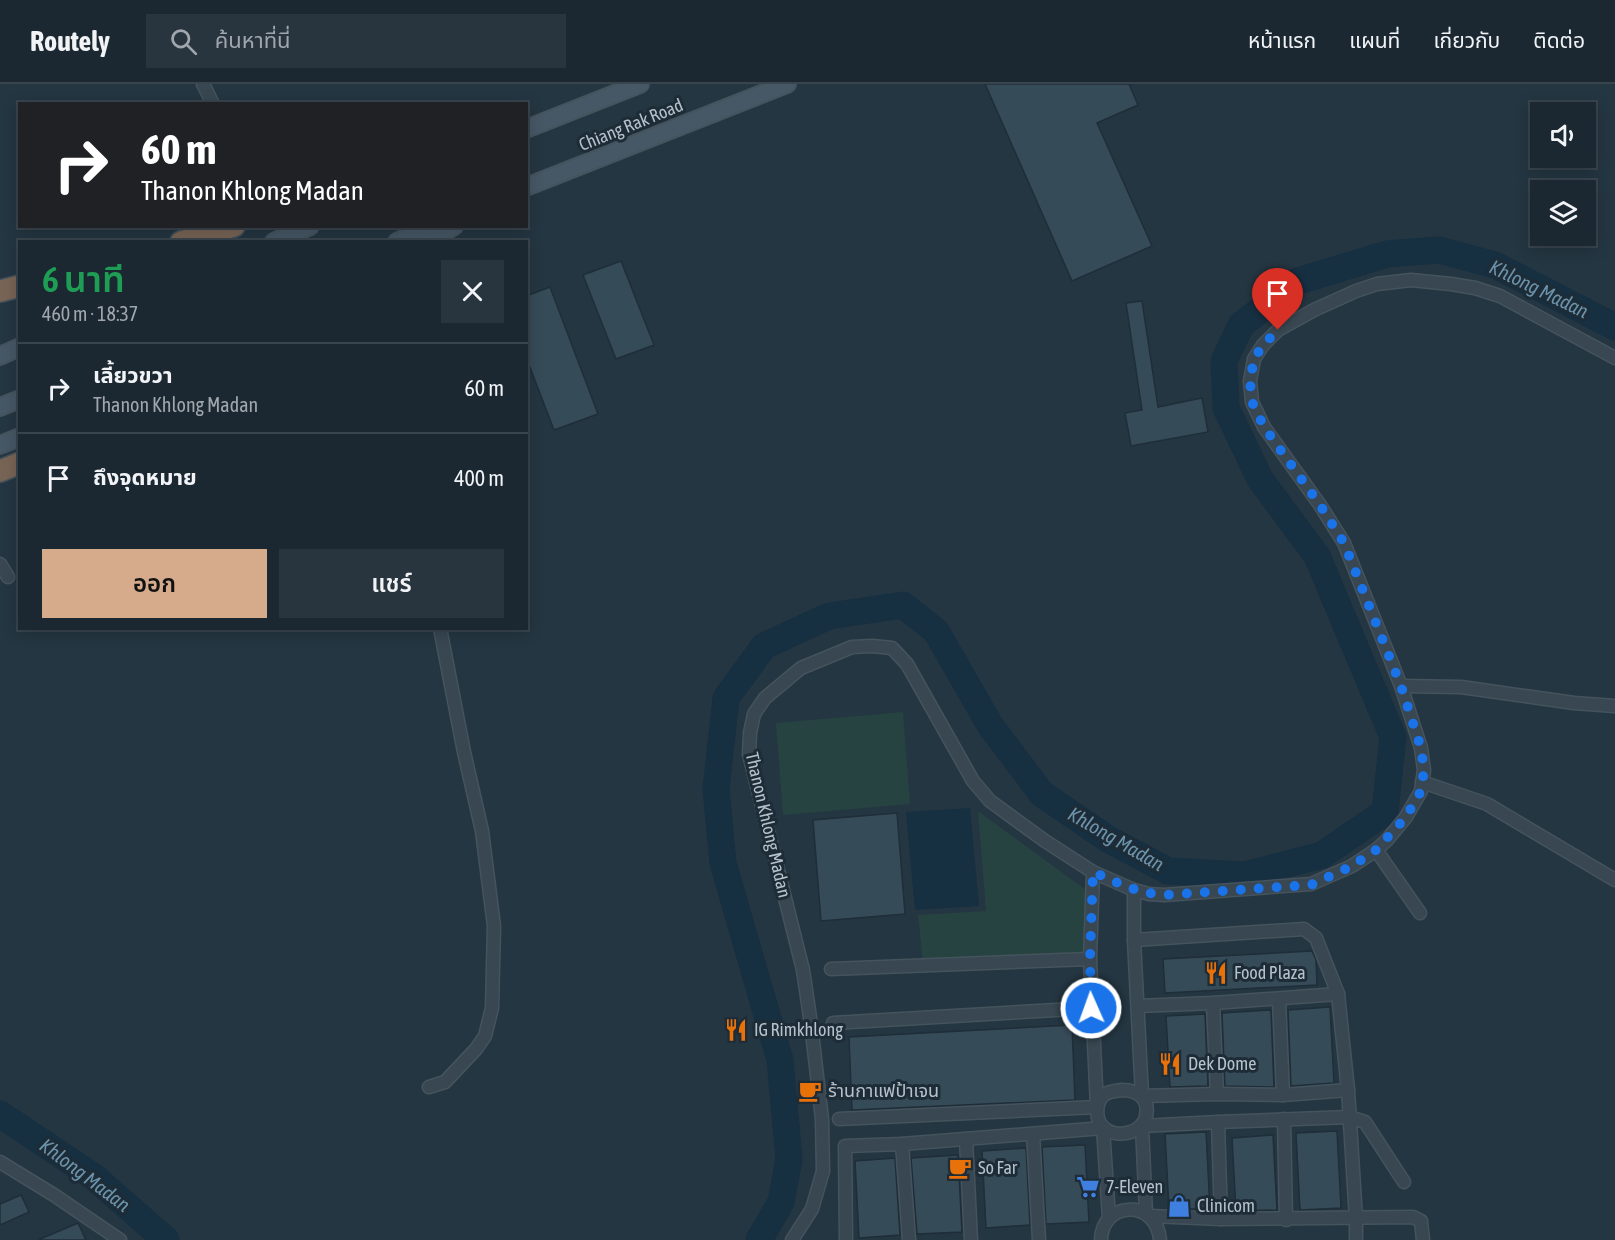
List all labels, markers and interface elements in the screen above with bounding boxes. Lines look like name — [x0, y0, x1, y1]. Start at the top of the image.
search box — [146, 14, 566, 68]
text: Routely — [30, 25, 110, 57]
icon: search — [167, 25, 200, 58]
text: ค้นหาที่นี่ — [215, 27, 291, 53]
text: หน้าแรก — [1248, 28, 1316, 52]
text: แผนที่ — [1349, 28, 1400, 52]
text: เกี่ยวกับ — [1433, 28, 1500, 52]
text: ติดต่อ — [1533, 28, 1585, 52]
street label: Chiang Rak Road — [576, 94, 686, 155]
map controls — [1530, 102, 1596, 246]
button: sound — [1530, 102, 1596, 168]
text: 60 m — [141, 125, 216, 173]
icon: right — [42, 126, 120, 204]
text: Thanon Khlong Madan — [141, 175, 364, 206]
button: layers — [1530, 180, 1596, 246]
water label: Khlong Madan — [1486, 255, 1593, 322]
text: 6 นาที — [42, 258, 125, 300]
button: close — [441, 260, 504, 323]
pin — [1252, 268, 1303, 330]
icon: arrive — [1261, 277, 1294, 310]
text: 460 m · 18:37 — [42, 302, 138, 325]
text: เลี้ยวขวา — [93, 362, 173, 388]
icon: right — [42, 372, 75, 405]
text: 60 m — [464, 375, 504, 401]
text: Thanon Khlong Madan — [93, 393, 258, 416]
icon: arrive — [42, 462, 75, 495]
text: ถึงจุดหมาย — [93, 464, 197, 490]
text: 400 m — [454, 465, 504, 491]
button: ออก — [42, 549, 267, 618]
button: แชร์ — [279, 549, 504, 618]
street label: Thanon Khlong Madan — [742, 750, 795, 900]
water label: Khlong Madan — [1064, 802, 1169, 875]
restaurant icon: Food Plaza — [1203, 960, 1229, 986]
place label: Food Plaza — [1234, 962, 1306, 983]
position arrow — [1059, 976, 1123, 1040]
restaurant icon: IG Rimkhlong — [723, 1017, 749, 1043]
place label: IG Rimkhlong — [754, 1019, 843, 1040]
restaurant icon: Dek Dome — [1157, 1051, 1183, 1077]
place label: Dek Dome — [1188, 1053, 1256, 1074]
cafe icon: ร้านกาแฟป้าเจน — [797, 1078, 823, 1104]
place label: ร้านกาแฟป้าเจน — [828, 1080, 939, 1101]
water label: Khlong Madan — [36, 1133, 135, 1216]
cafe icon: So Far — [947, 1155, 973, 1181]
place label: So Far — [978, 1157, 1018, 1178]
supermarket icon: 7-Eleven — [1075, 1174, 1101, 1200]
place label: 7-Eleven — [1106, 1176, 1163, 1197]
shop icon: Clinicom — [1166, 1193, 1192, 1219]
place label: Clinicom — [1197, 1195, 1255, 1216]

